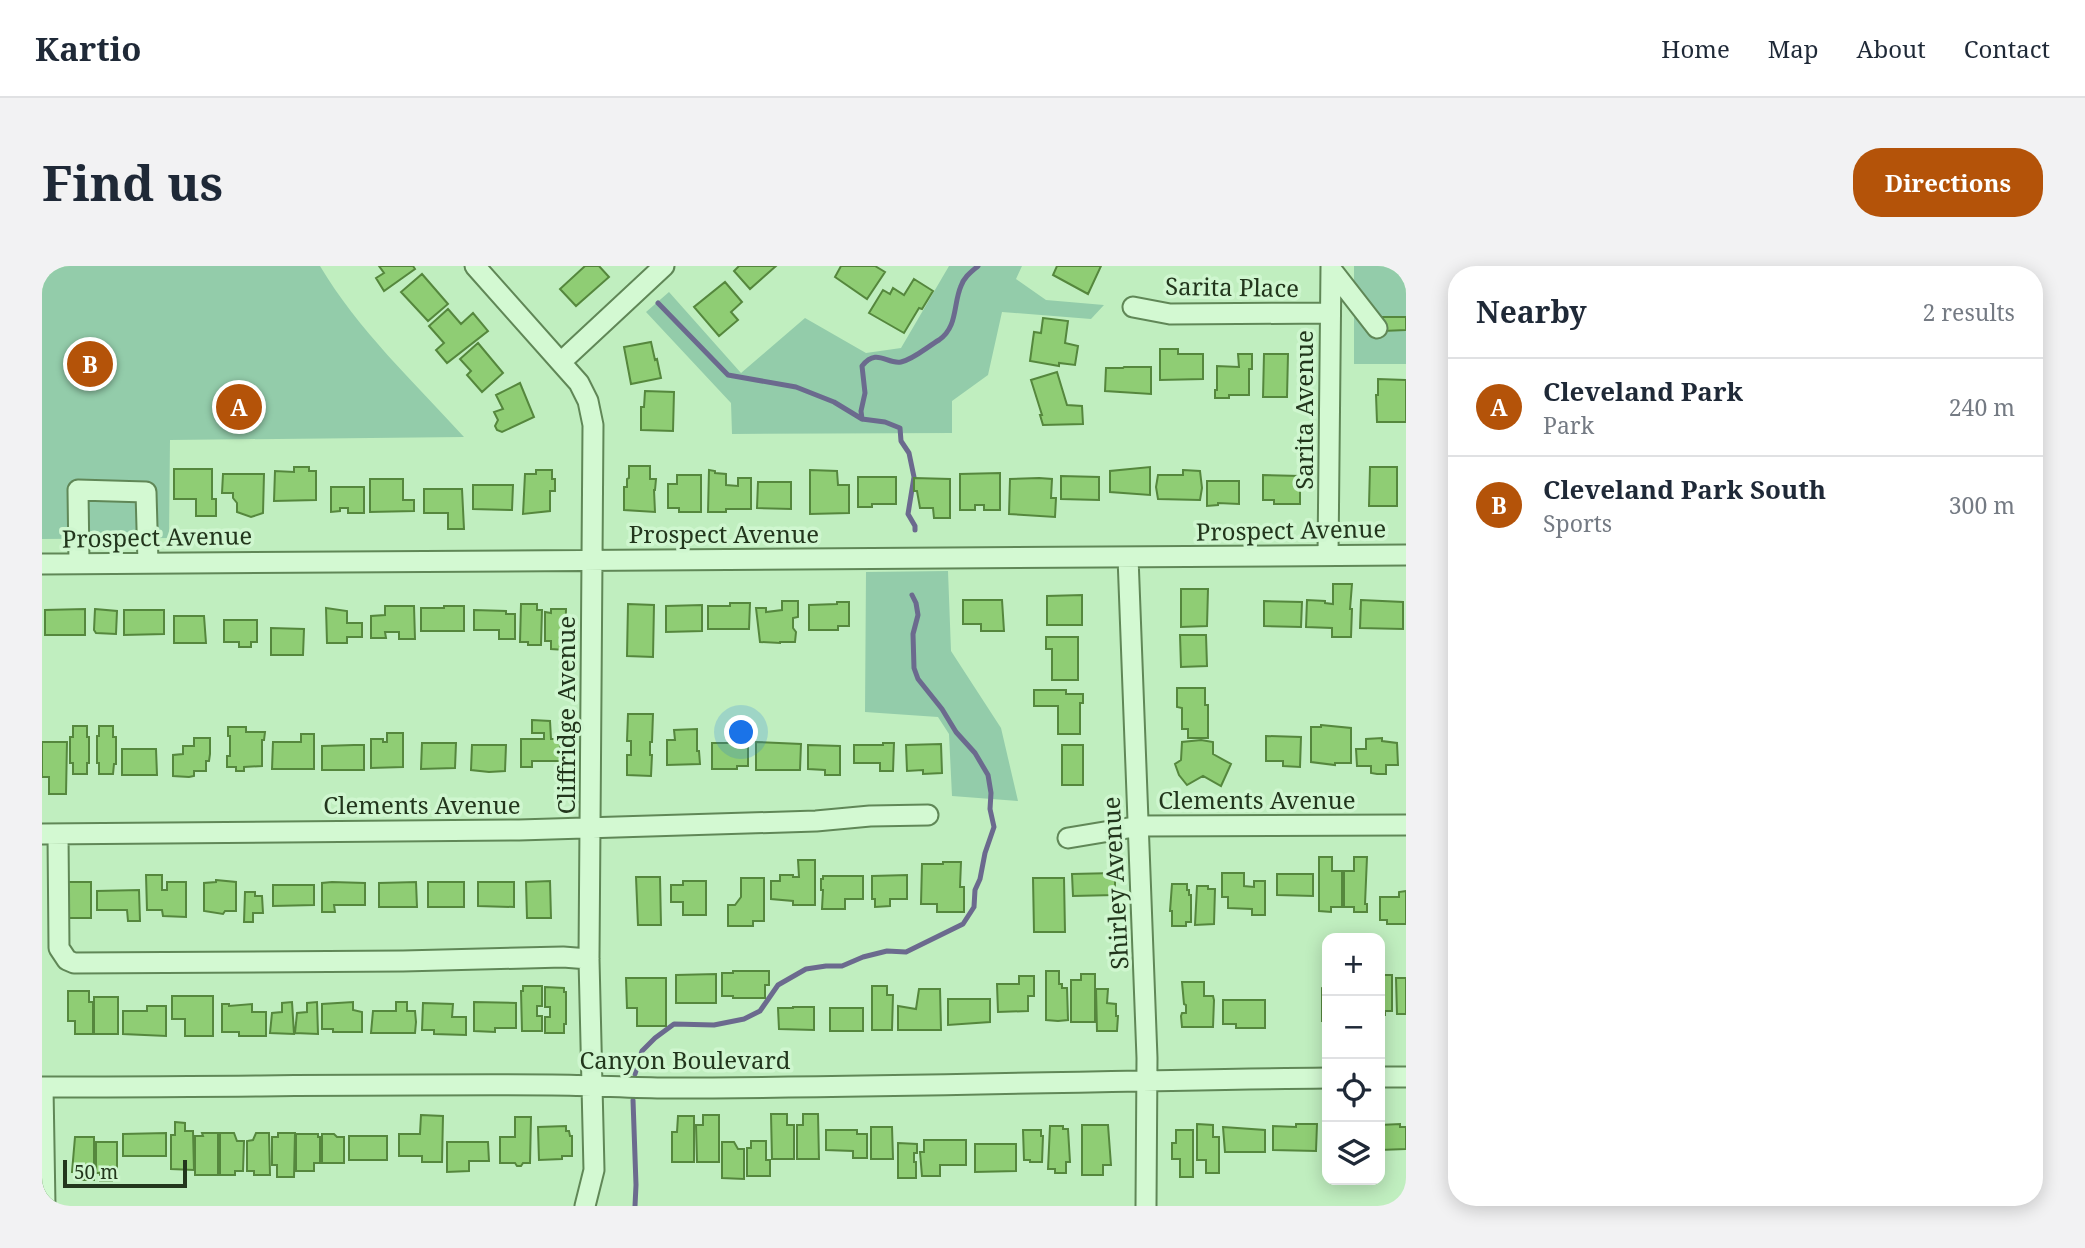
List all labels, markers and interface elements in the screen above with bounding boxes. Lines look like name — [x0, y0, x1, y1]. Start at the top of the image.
text: Kartio — [35, 26, 142, 71]
text: Home — [1661, 32, 1730, 65]
text: Map — [1768, 32, 1819, 65]
text: About — [1857, 32, 1926, 65]
text: Contact — [1964, 32, 2050, 65]
button: Directions — [1853, 148, 2043, 217]
text: Find us — [42, 149, 223, 215]
street label: Sarita Place — [1165, 269, 1299, 304]
text: Nearby — [1476, 291, 1587, 332]
text: 2 results — [1922, 296, 2015, 328]
street label: Sarita Avenue — [1287, 330, 1320, 490]
pin: B — [67, 338, 113, 390]
text: Cleveland Park — [1543, 373, 1743, 409]
pin: A — [216, 381, 262, 433]
text: A — [1490, 391, 1508, 423]
text: 240 m — [1949, 391, 2015, 423]
text: Park — [1543, 409, 1594, 441]
text: Cleveland Park South — [1543, 471, 1826, 507]
text: B — [1491, 489, 1507, 521]
text: 300 m — [1949, 489, 2015, 521]
text: Sports — [1543, 507, 1612, 539]
street label: Prospect Avenue — [1196, 511, 1386, 548]
street label: Prospect Avenue — [629, 517, 819, 550]
street label: Prospect Avenue — [62, 518, 252, 555]
street label: Cliffridge Avenue — [549, 616, 582, 814]
your location — [724, 715, 758, 749]
street label: Clements Avenue — [1158, 783, 1356, 816]
street label: Clements Avenue — [323, 788, 521, 821]
street label: Shirley Avenue — [1093, 796, 1136, 970]
map controls — [1322, 933, 1385, 1185]
button: + — [1322, 933, 1385, 996]
button: − — [1322, 996, 1385, 1059]
street label: Canyon Boulevard — [580, 1043, 791, 1076]
button: locate — [1322, 1059, 1385, 1122]
button: layers — [1322, 1122, 1385, 1185]
scale bar — [63, 1157, 187, 1189]
text: 50 m — [74, 1159, 118, 1185]

